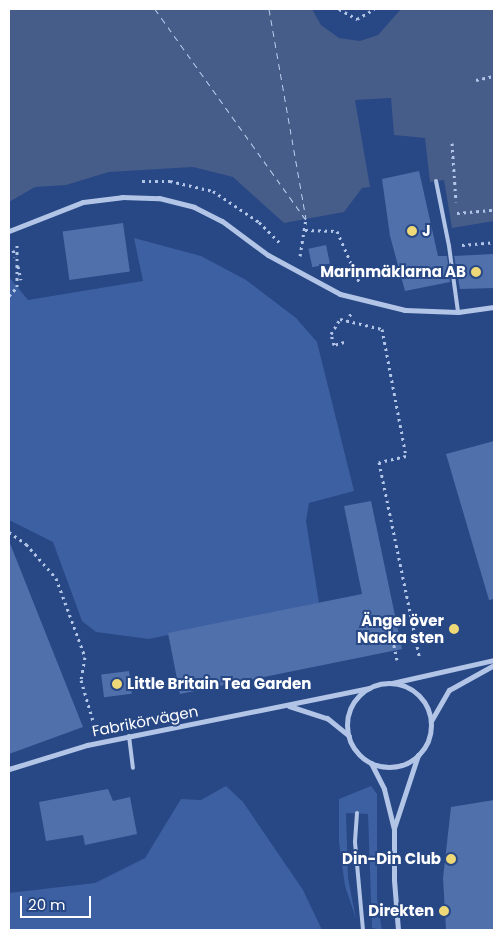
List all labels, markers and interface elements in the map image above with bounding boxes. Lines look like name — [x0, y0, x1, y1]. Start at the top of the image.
place label: J — [422, 222, 431, 240]
marker: J — [406, 225, 418, 237]
place label: Marinmäklarna AB — [320, 263, 466, 281]
marker: Marinmäklarna AB — [470, 266, 482, 278]
place label: Ängel över Nacka sten — [357, 611, 444, 646]
marker: Ängel över Nacka sten — [448, 623, 460, 635]
place label: Little Britain Tea Garden — [127, 675, 311, 693]
marker: Little Britain Tea Garden — [111, 678, 123, 690]
street label: Fabrikörvägen — [90, 702, 200, 740]
place label: Din-Din Club — [342, 850, 441, 868]
marker: Din-Din Club — [445, 853, 457, 865]
scale bar — [22, 886, 94, 918]
text: 20 m — [28, 894, 66, 915]
place label: Direkten — [368, 902, 434, 920]
marker: Direkten — [438, 905, 450, 917]

